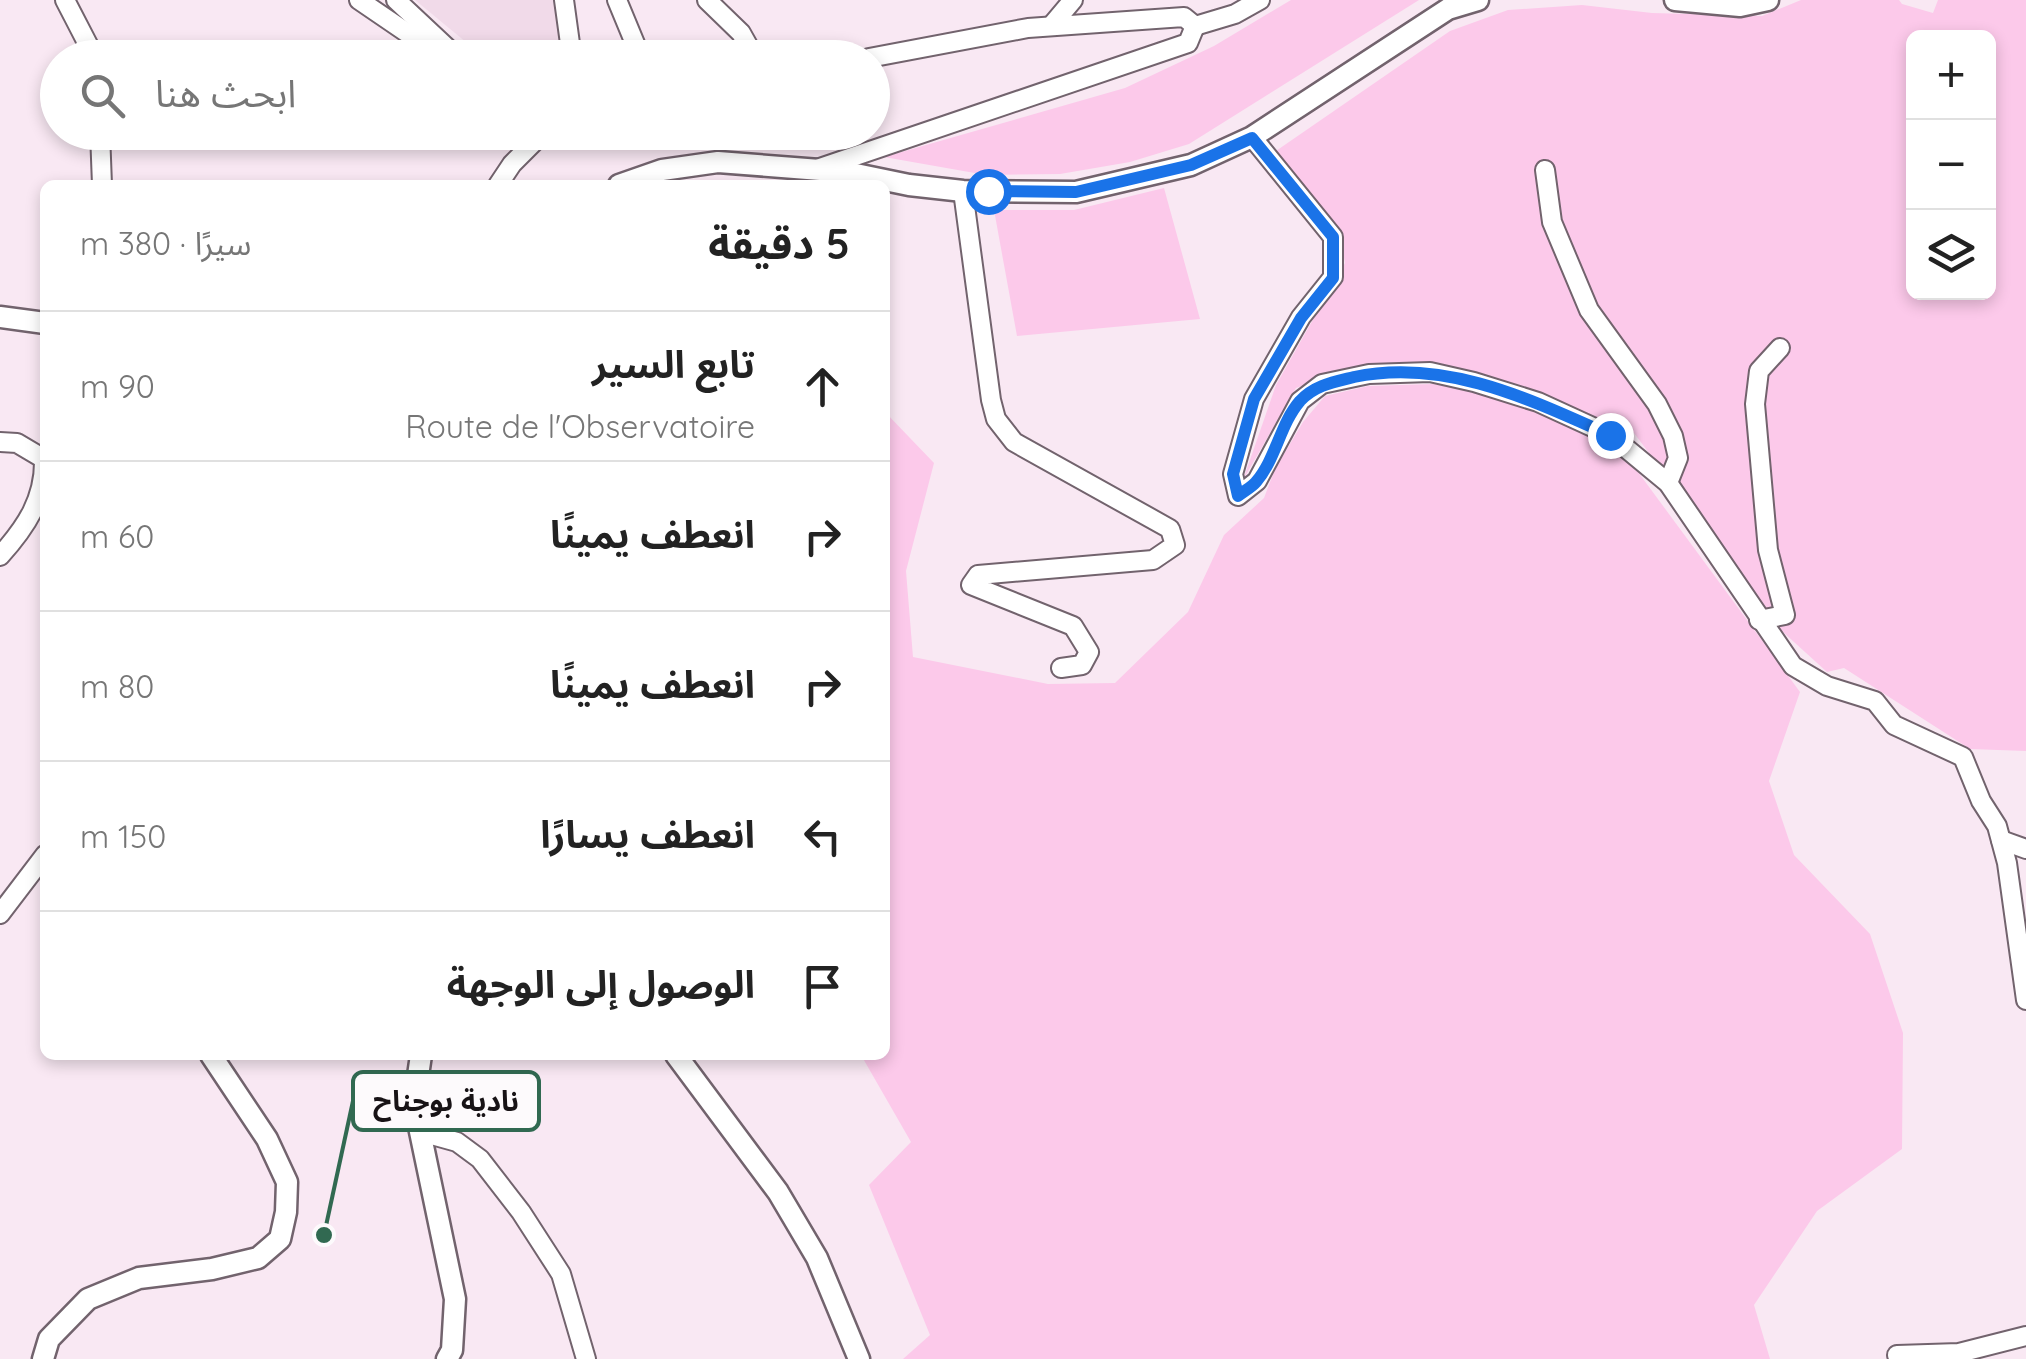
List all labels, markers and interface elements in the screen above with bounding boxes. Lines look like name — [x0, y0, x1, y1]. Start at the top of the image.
map controls — [1906, 30, 1996, 300]
button: + — [1906, 30, 1996, 120]
search box — [40, 40, 890, 150]
icon: search — [75, 68, 130, 123]
text: ابحث هنا — [155, 69, 296, 117]
button: − — [1906, 120, 1996, 210]
route start — [966, 169, 1012, 215]
button: layers — [1906, 210, 1996, 300]
text: 5 دقيقة — [708, 217, 850, 270]
text: سيرًا · 380 m — [80, 223, 251, 263]
text: تابع السير — [592, 340, 755, 388]
icon: ahead — [795, 359, 850, 414]
text: 90 m — [80, 366, 155, 406]
text: Route de l'Observatoire — [405, 406, 755, 446]
route end — [1588, 413, 1634, 459]
icon: right — [795, 509, 850, 564]
text: انعطف يمينًا — [550, 510, 755, 558]
text: 60 m — [80, 516, 154, 556]
icon: right — [795, 659, 850, 714]
text: انعطف يمينًا — [550, 660, 755, 708]
text: 80 m — [80, 666, 154, 706]
icon: left — [795, 809, 850, 864]
text: انعطف يسارًا — [540, 810, 755, 858]
text: 150 m — [80, 816, 166, 856]
icon: arrive — [795, 959, 850, 1014]
text: الوصول إلى الوجهة — [447, 960, 755, 1008]
callout: نادية بوجناح — [353, 1072, 539, 1130]
text: نادية بوجناح — [373, 1083, 519, 1122]

